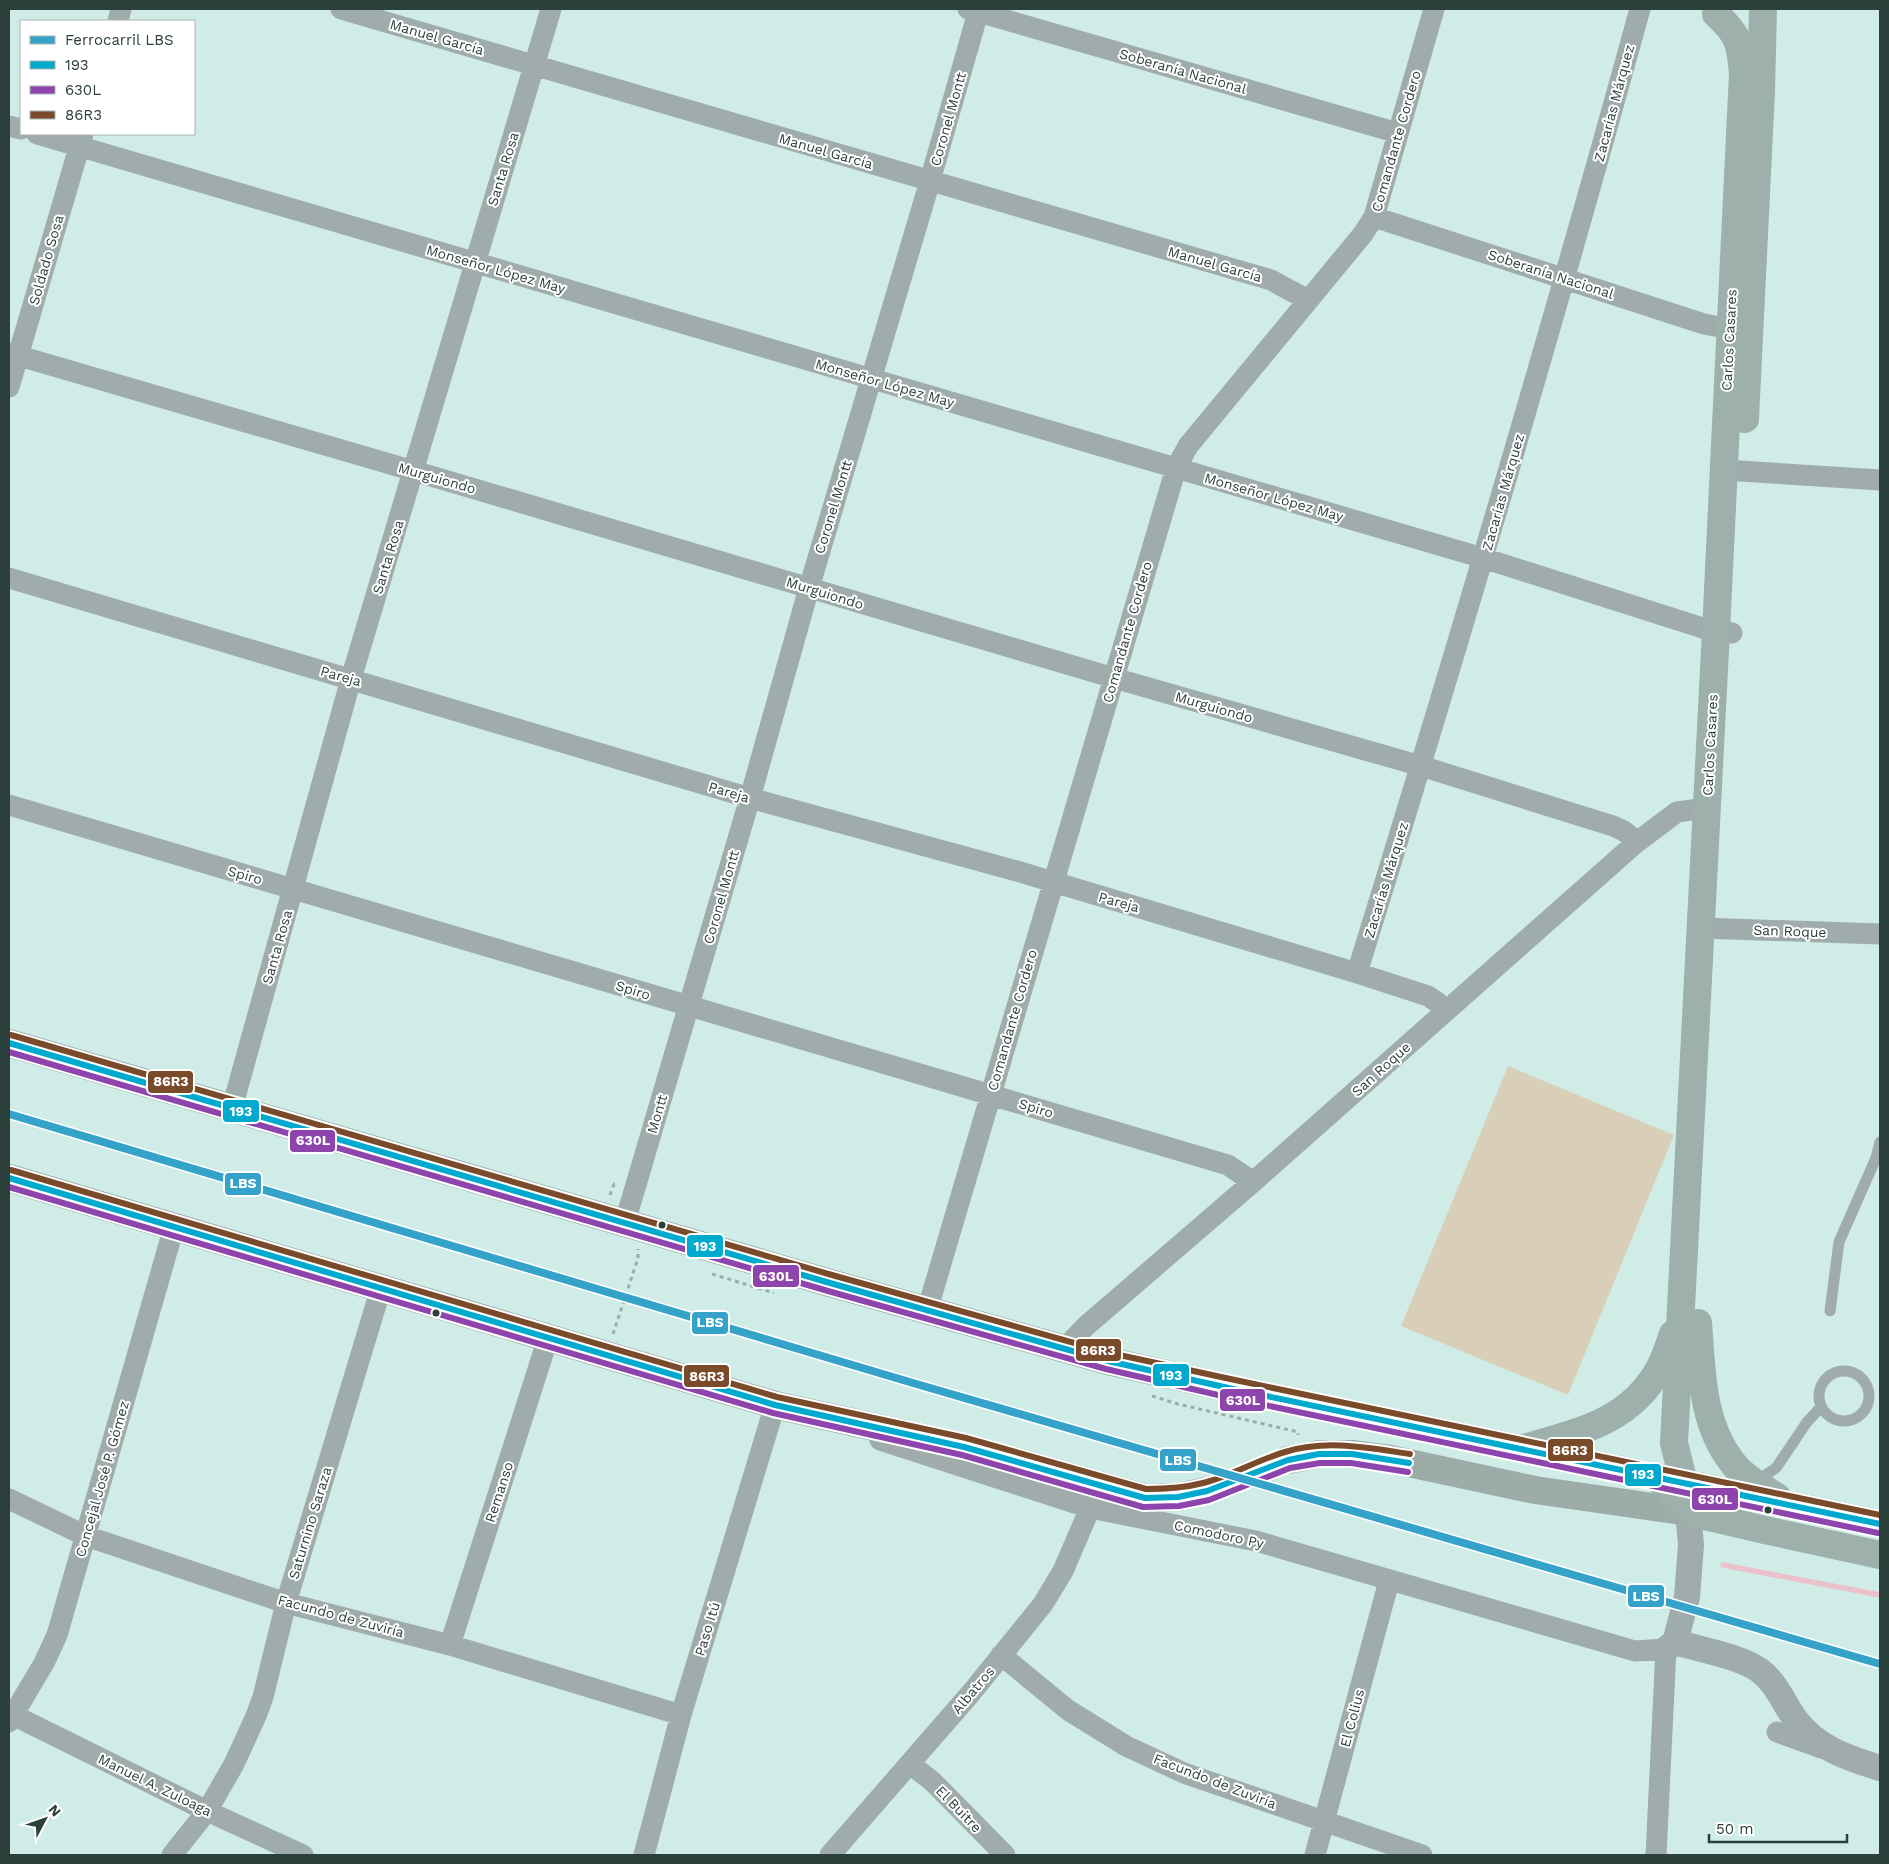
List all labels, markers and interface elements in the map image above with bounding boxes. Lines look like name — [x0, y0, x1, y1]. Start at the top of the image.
street label: Manuel García — [388, 16, 486, 58]
legend — [20, 20, 195, 135]
text: Ferrocarril LBS — [65, 31, 174, 49]
street label: Zacarías Márquez — [1591, 43, 1637, 163]
street label: Soberanía Nacional — [1118, 45, 1249, 97]
text: 193 — [65, 56, 89, 74]
street label: Comandante Cordero — [1368, 69, 1424, 213]
street label: Coronel Montt — [927, 70, 969, 168]
text: 630L — [65, 81, 101, 99]
text: 86R3 — [65, 106, 102, 124]
street label: Santa Rosa — [484, 130, 522, 208]
street label: Manuel García — [777, 130, 875, 172]
street label: Soldado Sosa — [25, 213, 67, 307]
street label: Monseñor López May — [425, 241, 568, 297]
street label: Manuel García — [1166, 243, 1264, 285]
street label: Soberanía Nacional — [1486, 246, 1617, 302]
street label: Carlos Casares — [1718, 289, 1740, 391]
street label: Monseñor López May — [814, 355, 957, 411]
street label: Zacarías Márquez — [1479, 432, 1527, 552]
street label: Coronel Montt — [811, 458, 855, 556]
street label: Murguiondo — [396, 459, 478, 497]
street label: Monseñor López May — [1203, 469, 1346, 525]
street label: Santa Rosa — [369, 518, 407, 596]
street label: Comandante Cordero — [1099, 560, 1155, 704]
street label: Murguiondo — [784, 574, 866, 612]
street label: Pareja — [319, 663, 363, 689]
street label: Murguiondo — [1173, 688, 1255, 726]
street label: Carlos Casares — [1699, 694, 1721, 796]
street label: Pareja — [707, 778, 751, 806]
street label: Zacarías Márquez — [1361, 820, 1411, 940]
street label: Coronel Montt — [700, 848, 742, 946]
street label: Spiro — [226, 862, 264, 888]
street label: Pareja — [1097, 889, 1141, 915]
street label: Santa Rosa — [259, 908, 295, 986]
street label: San Roque — [1753, 922, 1827, 940]
street label: Comandante Cordero — [984, 948, 1040, 1092]
street label: Spiro — [614, 977, 652, 1003]
street label: San Roque — [1348, 1039, 1414, 1099]
line badge: 86R3 — [147, 1070, 194, 1094]
text: 86R3 — [153, 1073, 189, 1089]
street label: Montt — [644, 1093, 670, 1135]
street label: Spiro — [1017, 1095, 1055, 1121]
line badge: 193 — [222, 1099, 260, 1123]
text: 193 — [230, 1103, 252, 1119]
line badge: 630L — [289, 1129, 336, 1153]
text: 630L — [296, 1132, 331, 1148]
line badge: LBS — [224, 1172, 262, 1196]
text: LBS — [229, 1175, 257, 1191]
unlabelled marker — [657, 1220, 667, 1230]
line badge: 193 — [686, 1234, 724, 1258]
text: 193 — [694, 1238, 716, 1254]
line badge: 630L — [752, 1264, 800, 1288]
text: 630L — [759, 1268, 794, 1284]
unlabelled marker — [431, 1308, 441, 1318]
line badge: LBS — [691, 1311, 729, 1335]
text: LBS — [696, 1314, 724, 1330]
line badge: 86R3 — [1075, 1338, 1122, 1362]
text: 86R3 — [1080, 1342, 1116, 1358]
line badge: 193 — [1152, 1363, 1190, 1387]
line badge: 86R3 — [683, 1364, 730, 1388]
text: 193 — [1160, 1367, 1182, 1383]
text: 86R3 — [689, 1368, 725, 1384]
line badge: 630L — [1219, 1388, 1266, 1412]
text: 630L — [1226, 1392, 1261, 1408]
street label: Concejal José P. Gómez — [72, 1399, 132, 1559]
line badge: 86R3 — [1547, 1438, 1594, 1462]
text: 86R3 — [1552, 1442, 1588, 1458]
line badge: LBS — [1159, 1448, 1197, 1472]
text: LBS — [1164, 1452, 1192, 1468]
street label: Remanso — [482, 1460, 516, 1524]
line badge: 193 — [1624, 1463, 1662, 1487]
street label: Saturnino Saraza — [285, 1465, 335, 1581]
text: 193 — [1632, 1466, 1654, 1482]
line badge: 630L — [1691, 1487, 1739, 1511]
text: 630L — [1698, 1491, 1733, 1507]
unlabelled marker — [1763, 1505, 1773, 1515]
street label: Comodoro Py — [1173, 1517, 1266, 1551]
line badge: LBS — [1627, 1584, 1665, 1608]
text: LBS — [1632, 1588, 1660, 1604]
street label: Facundo de Zuviría — [276, 1591, 406, 1641]
street label: Paso Itú — [691, 1600, 723, 1658]
street label: Albatros — [949, 1663, 997, 1717]
street label: El Colius — [1337, 1687, 1367, 1749]
street label: Facundo de Zuviría — [1151, 1750, 1279, 1812]
street label: Manuel A. Zuloaga — [96, 1751, 214, 1819]
street label: El Buitre — [933, 1782, 985, 1836]
north arrow — [20, 1794, 70, 1844]
text: N — [45, 1801, 64, 1820]
scale bar — [1709, 1812, 1846, 1844]
text: 50 m — [1716, 1820, 1753, 1838]

